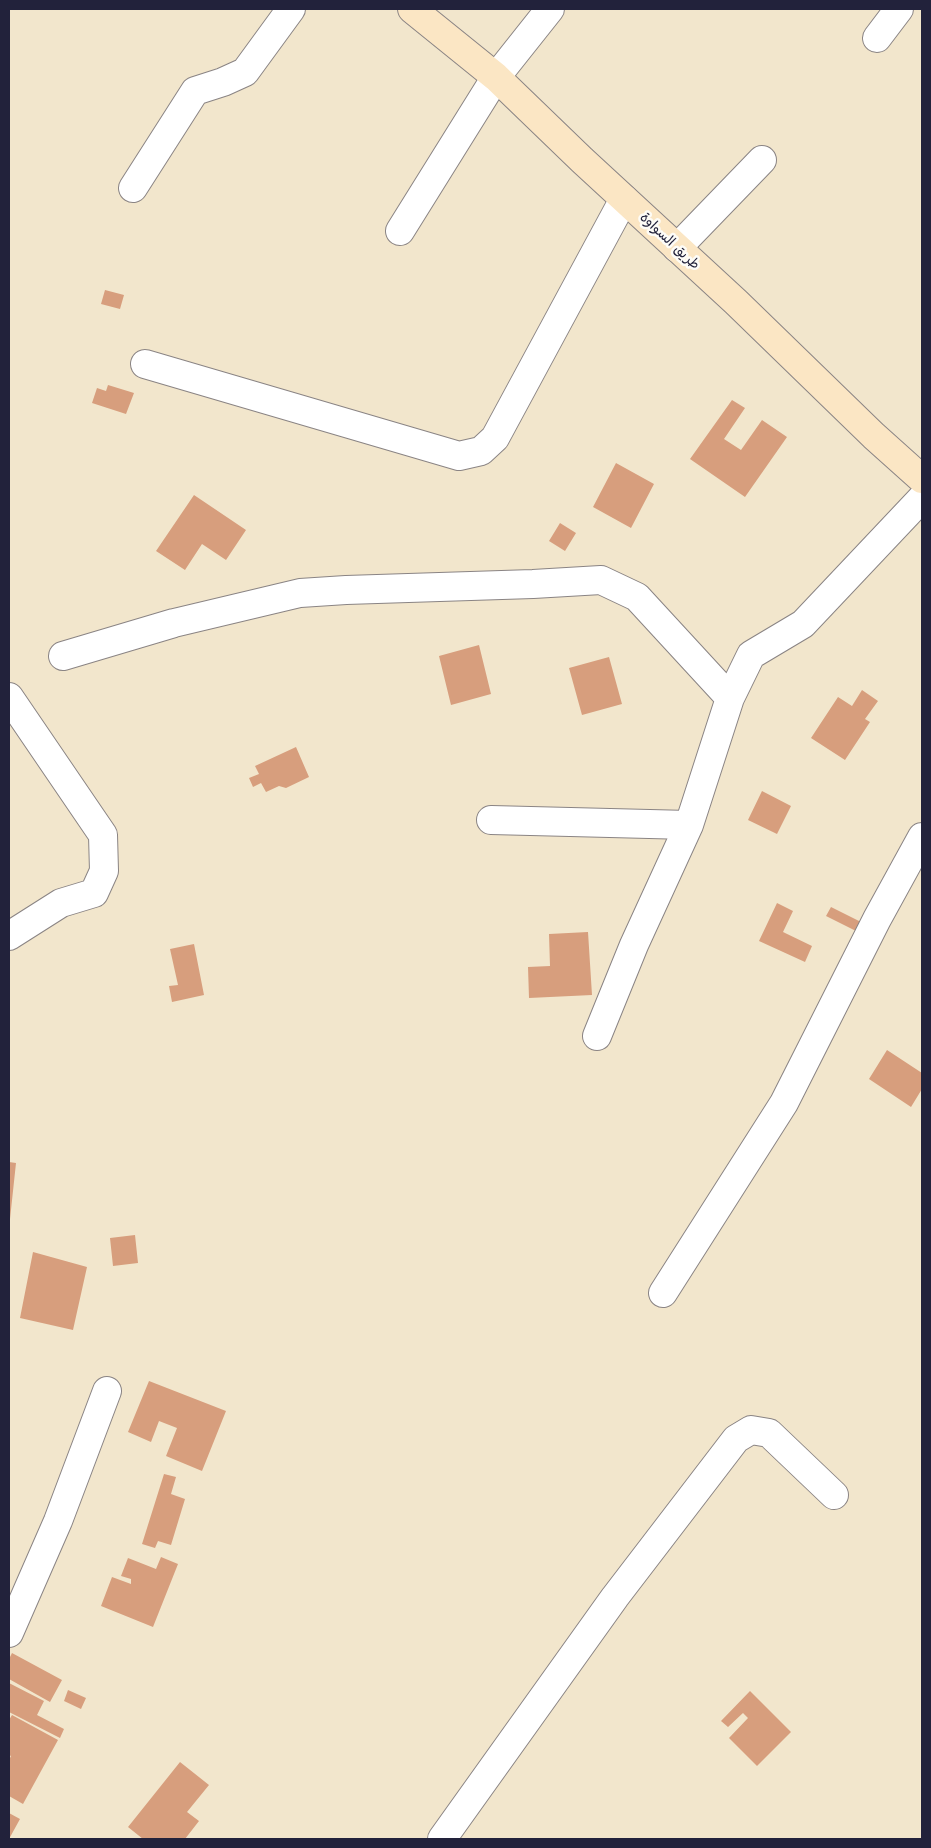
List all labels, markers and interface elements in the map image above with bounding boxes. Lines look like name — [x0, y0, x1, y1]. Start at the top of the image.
street label: طريق السواوة — [637, 209, 703, 273]

